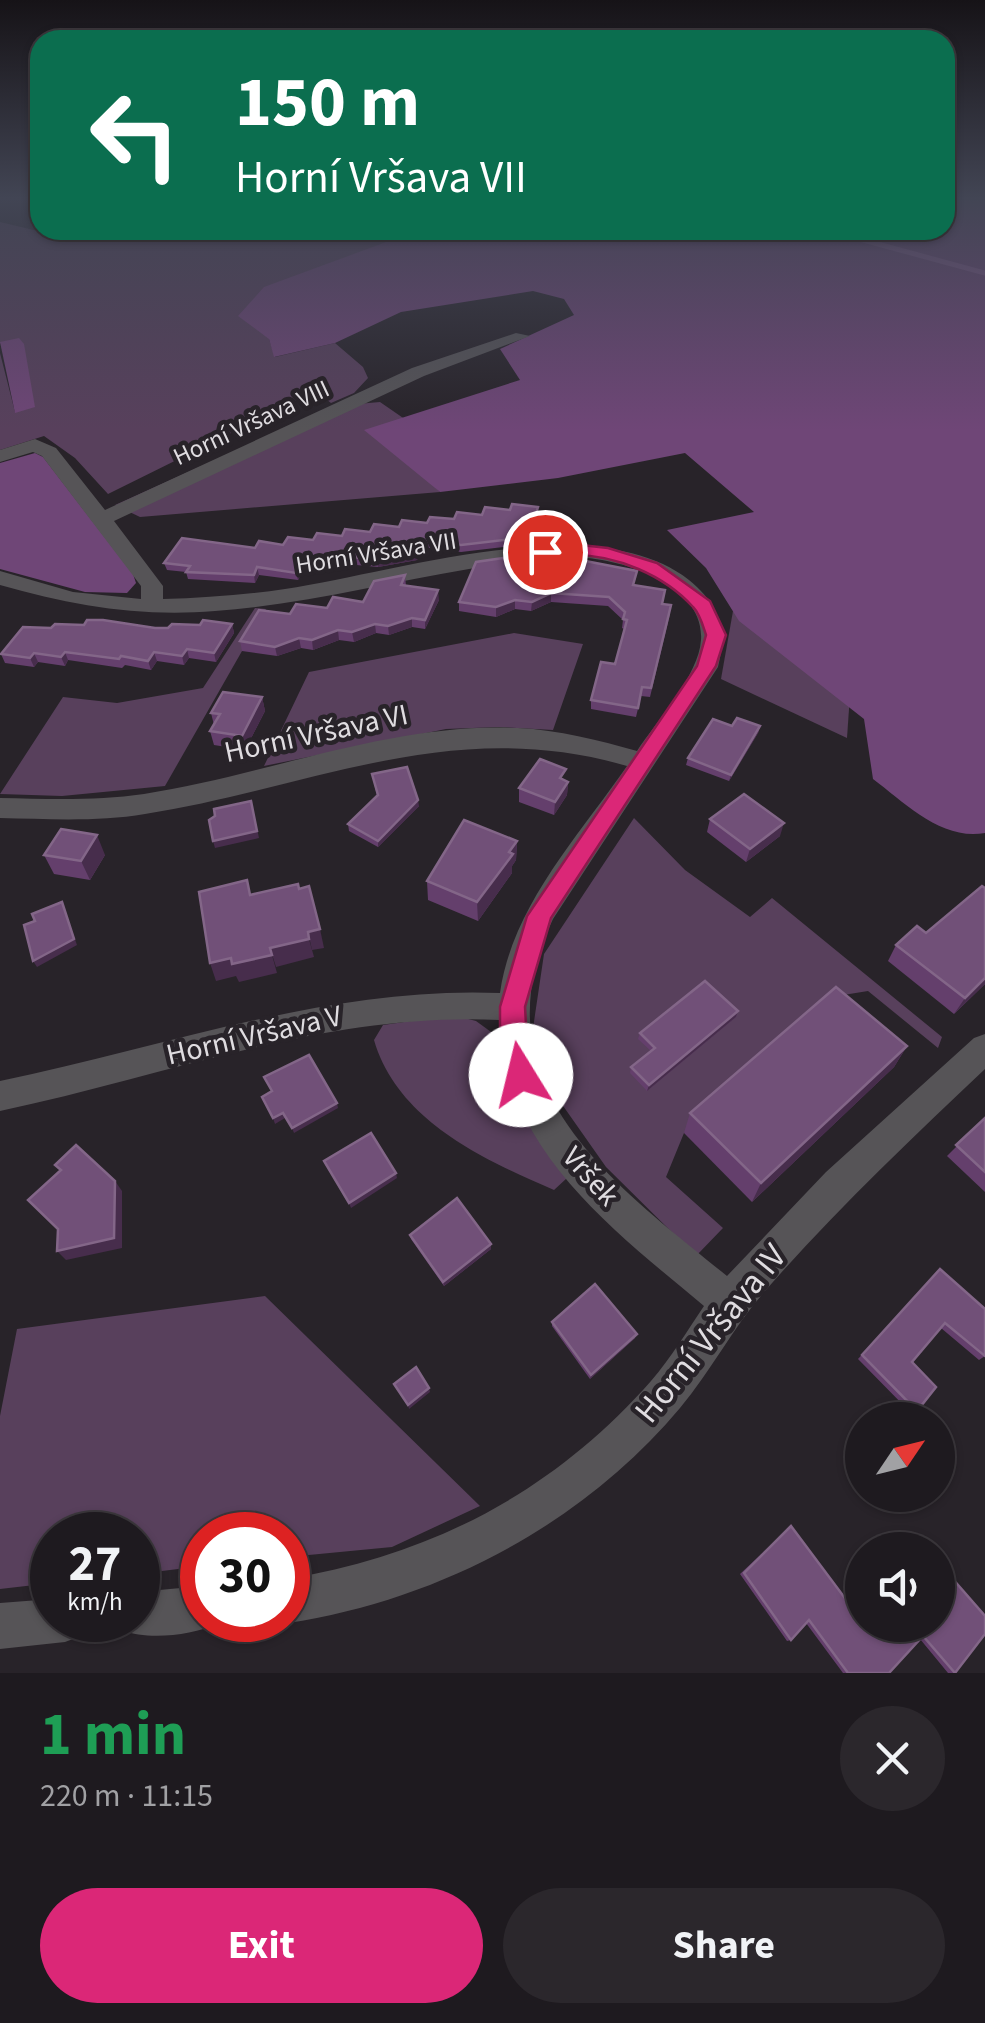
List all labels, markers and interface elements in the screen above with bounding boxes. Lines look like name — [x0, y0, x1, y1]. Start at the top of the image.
text: 150 m — [235, 53, 420, 153]
icon: left — [70, 70, 200, 200]
text: Horní Vršava VII — [235, 146, 527, 210]
street label: Horní Vršava VIII — [167, 371, 336, 475]
pin — [503, 510, 588, 595]
street label: Horní Vršava VII — [293, 523, 459, 583]
icon: arrive — [518, 525, 573, 580]
street label: Horní Vršava VI — [220, 693, 412, 774]
street label: Horní Vršava V — [162, 994, 347, 1077]
position arrow — [469, 1023, 573, 1127]
street label: Vršek — [552, 1137, 629, 1216]
street label: Horní Vršava IV — [623, 1232, 799, 1434]
north arrow — [845, 1402, 955, 1512]
map controls — [845, 1402, 955, 1642]
speed limit sign: 30 — [180, 1512, 310, 1642]
text: 27 — [69, 1529, 121, 1600]
button: sound — [845, 1532, 955, 1642]
text: km/h — [67, 1584, 123, 1620]
text: 1 min — [40, 1693, 186, 1778]
button: close — [840, 1706, 945, 1811]
text: 220 m · 11:15 — [40, 1773, 213, 1819]
button: Exit — [40, 1888, 483, 2003]
button: Share — [503, 1888, 945, 2003]

